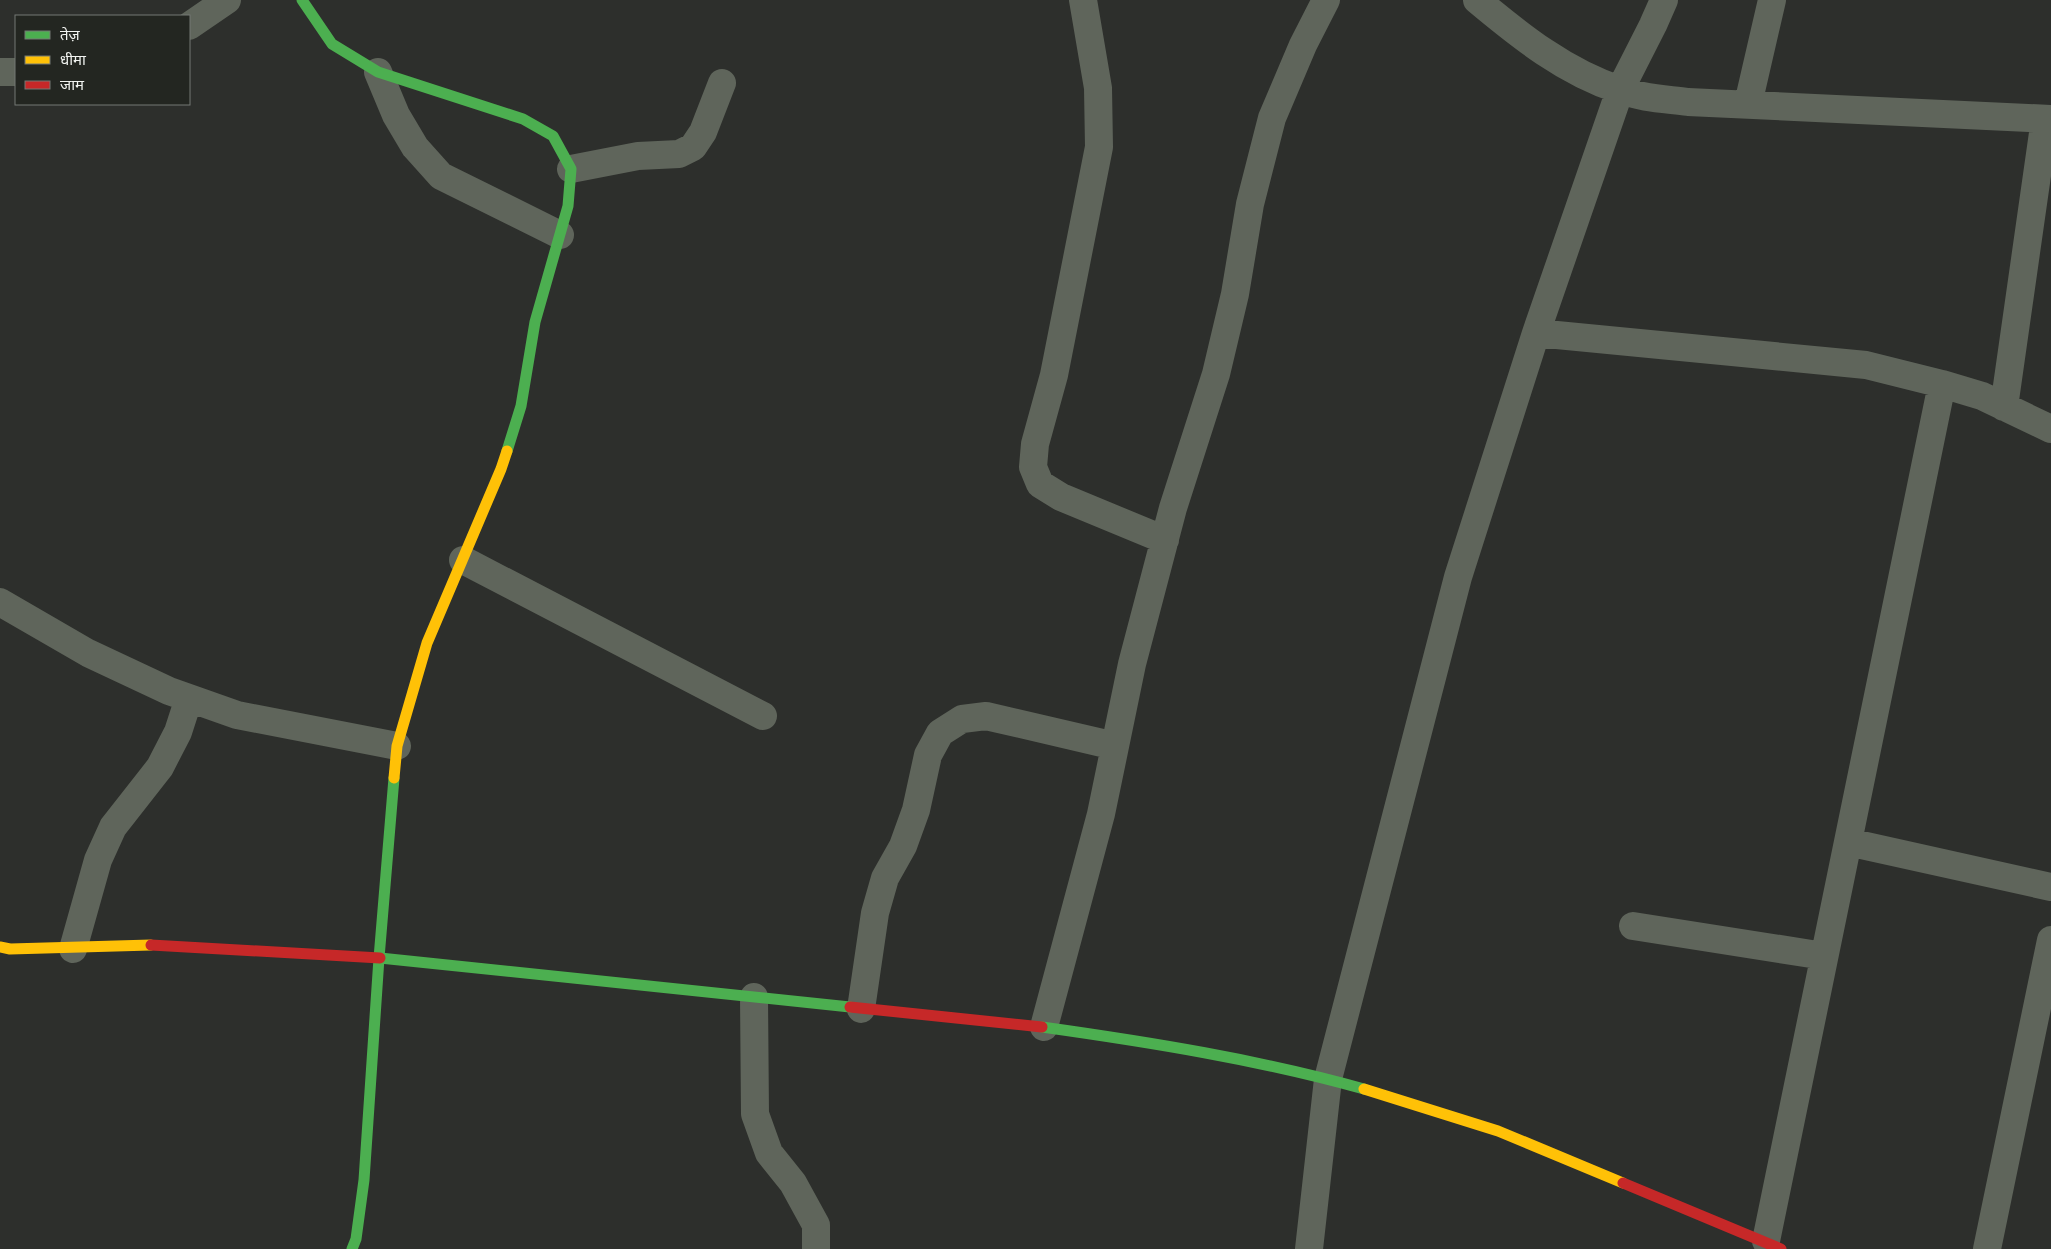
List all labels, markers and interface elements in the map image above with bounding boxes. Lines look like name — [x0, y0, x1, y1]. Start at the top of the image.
legend — [15, 15, 190, 105]
text: तेज़ — [60, 26, 81, 43]
text: धीमा — [60, 51, 87, 68]
text: जाम — [60, 76, 85, 93]

